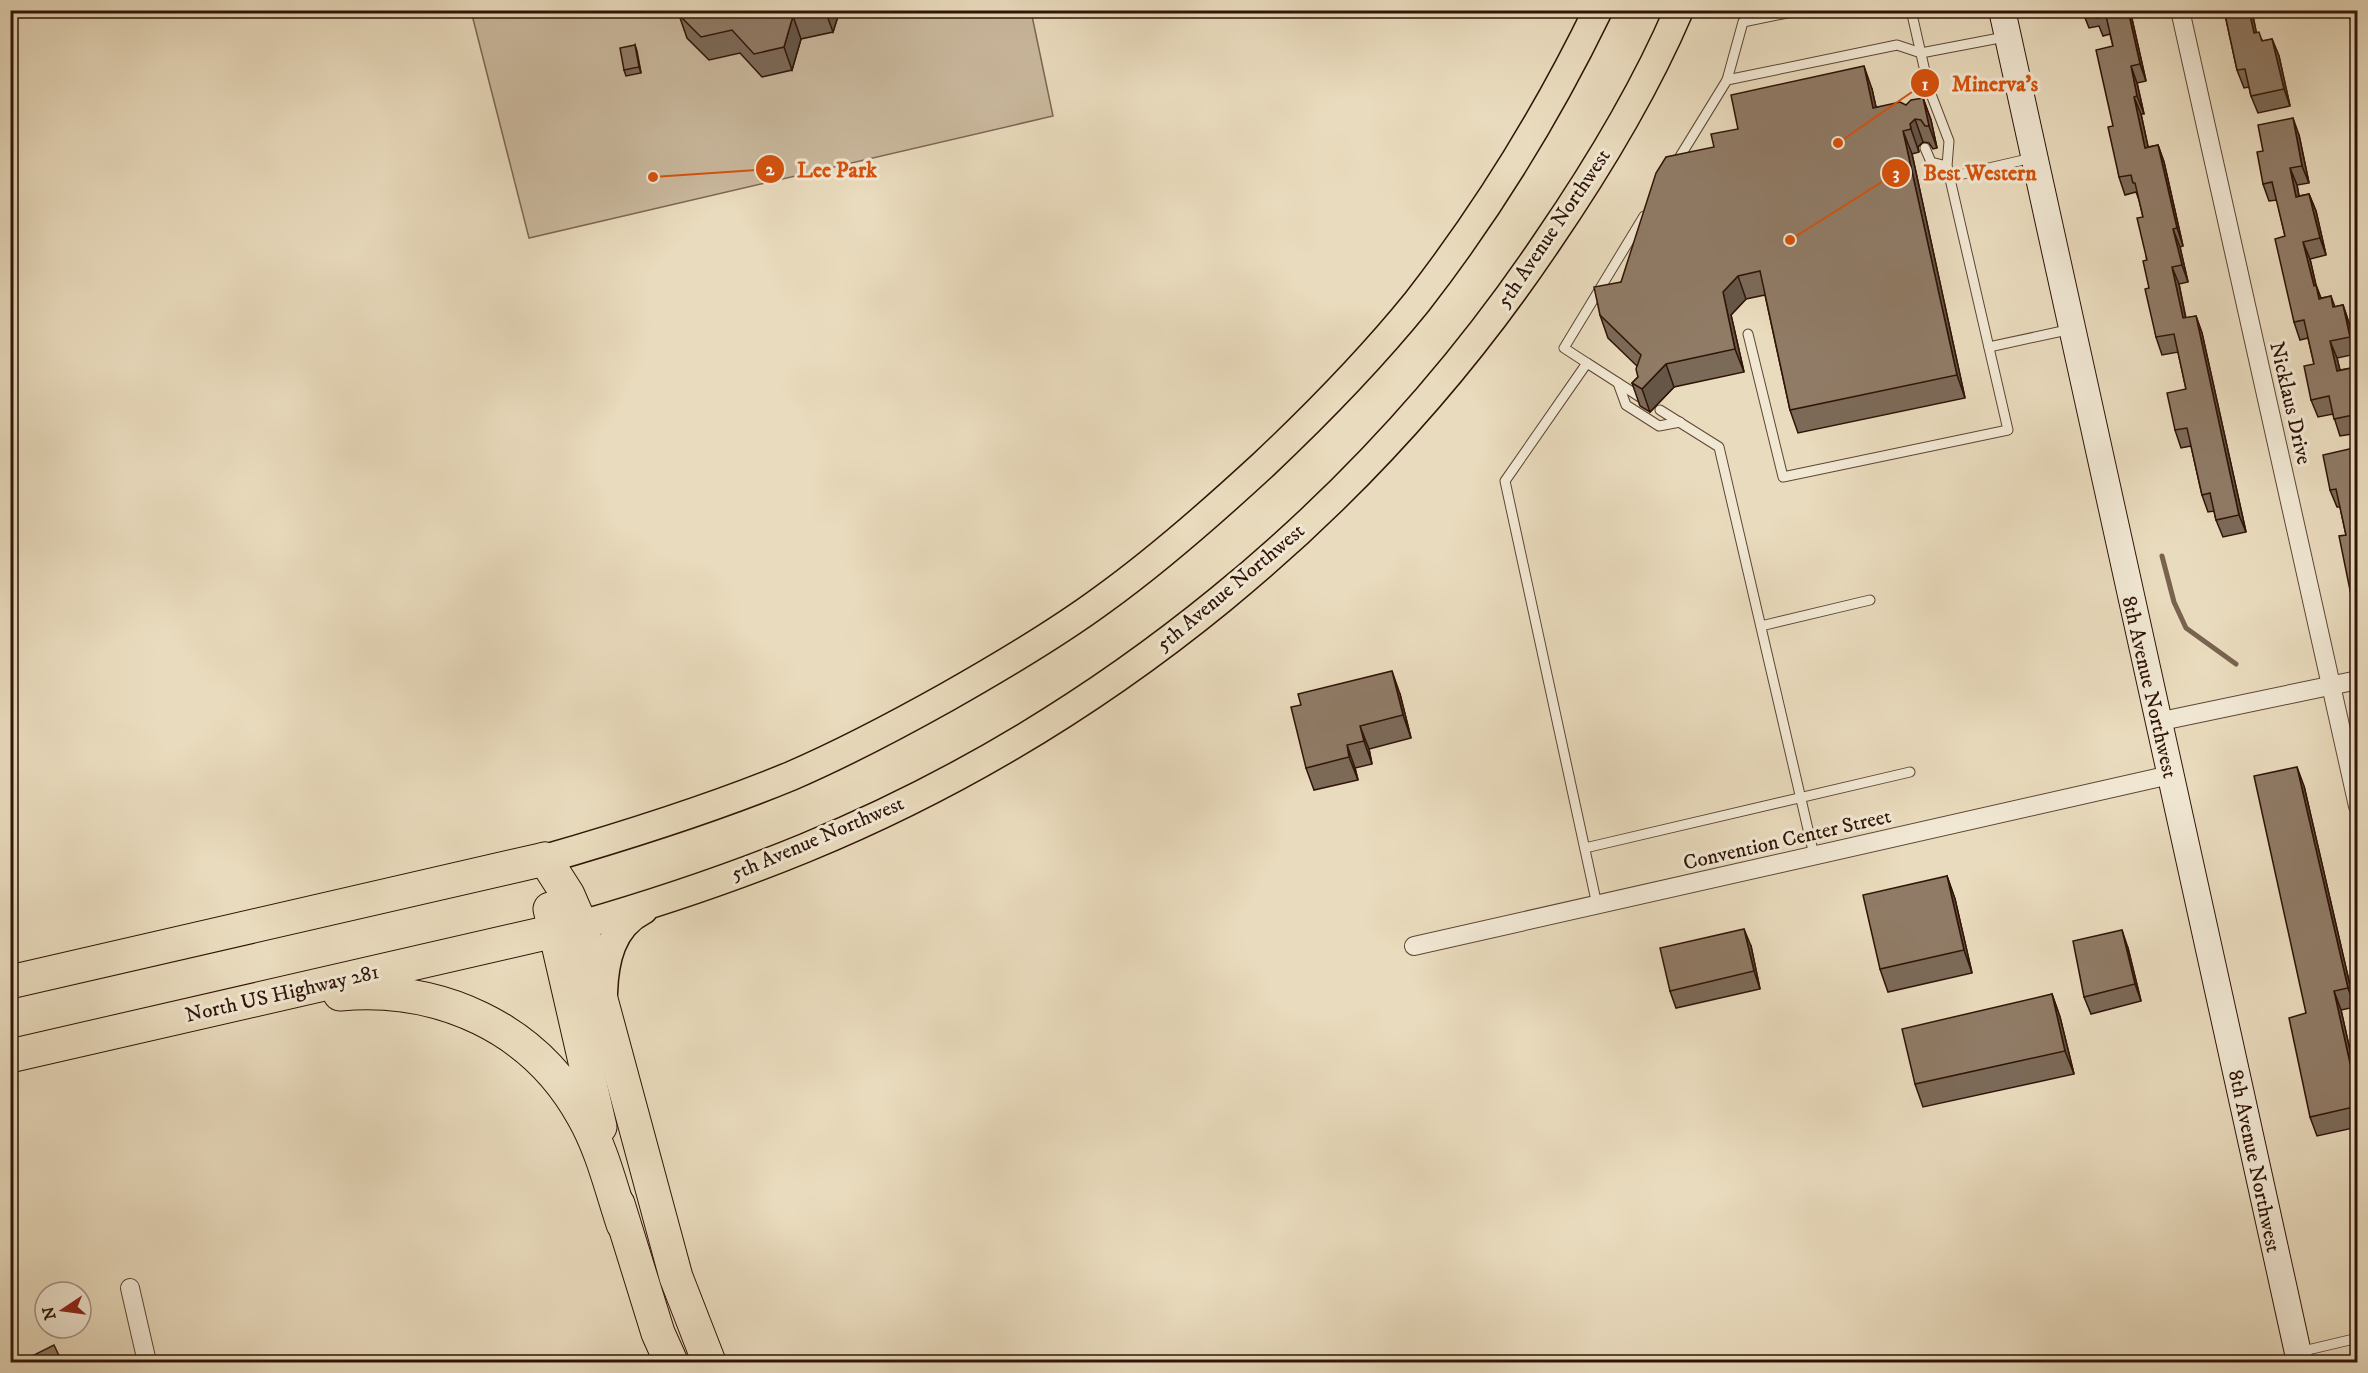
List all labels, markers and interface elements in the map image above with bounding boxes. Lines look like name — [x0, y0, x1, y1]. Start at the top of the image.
callout: Minerva's — [1910, 63, 2050, 103]
text: Minerva's — [1952, 71, 2039, 98]
text: 1 — [1922, 74, 1929, 96]
street label: 5th Avenue Northwest — [1491, 144, 1617, 313]
callout: Lee Park — [755, 149, 889, 189]
callout: Best Western — [1881, 153, 2049, 193]
text: Lee Park — [797, 157, 878, 184]
text: 2 — [766, 159, 776, 181]
text: Best Western — [1923, 160, 2037, 187]
text: 3 — [1893, 163, 1900, 185]
street label: Nicklaus Drive — [2263, 339, 2317, 467]
street label: 5th Avenue Northwest — [1151, 518, 1310, 657]
street label: 8th Avenue Northwest — [2115, 594, 2183, 781]
street label: 5th Avenue Northwest — [727, 791, 908, 887]
street label: Convention Center Street — [1681, 803, 1894, 877]
street label: North US Highway 281 — [183, 959, 382, 1029]
street label: 8th Avenue Northwest — [2222, 1068, 2286, 1255]
north arrow — [33, 1280, 93, 1340]
text: N — [38, 1304, 61, 1322]

